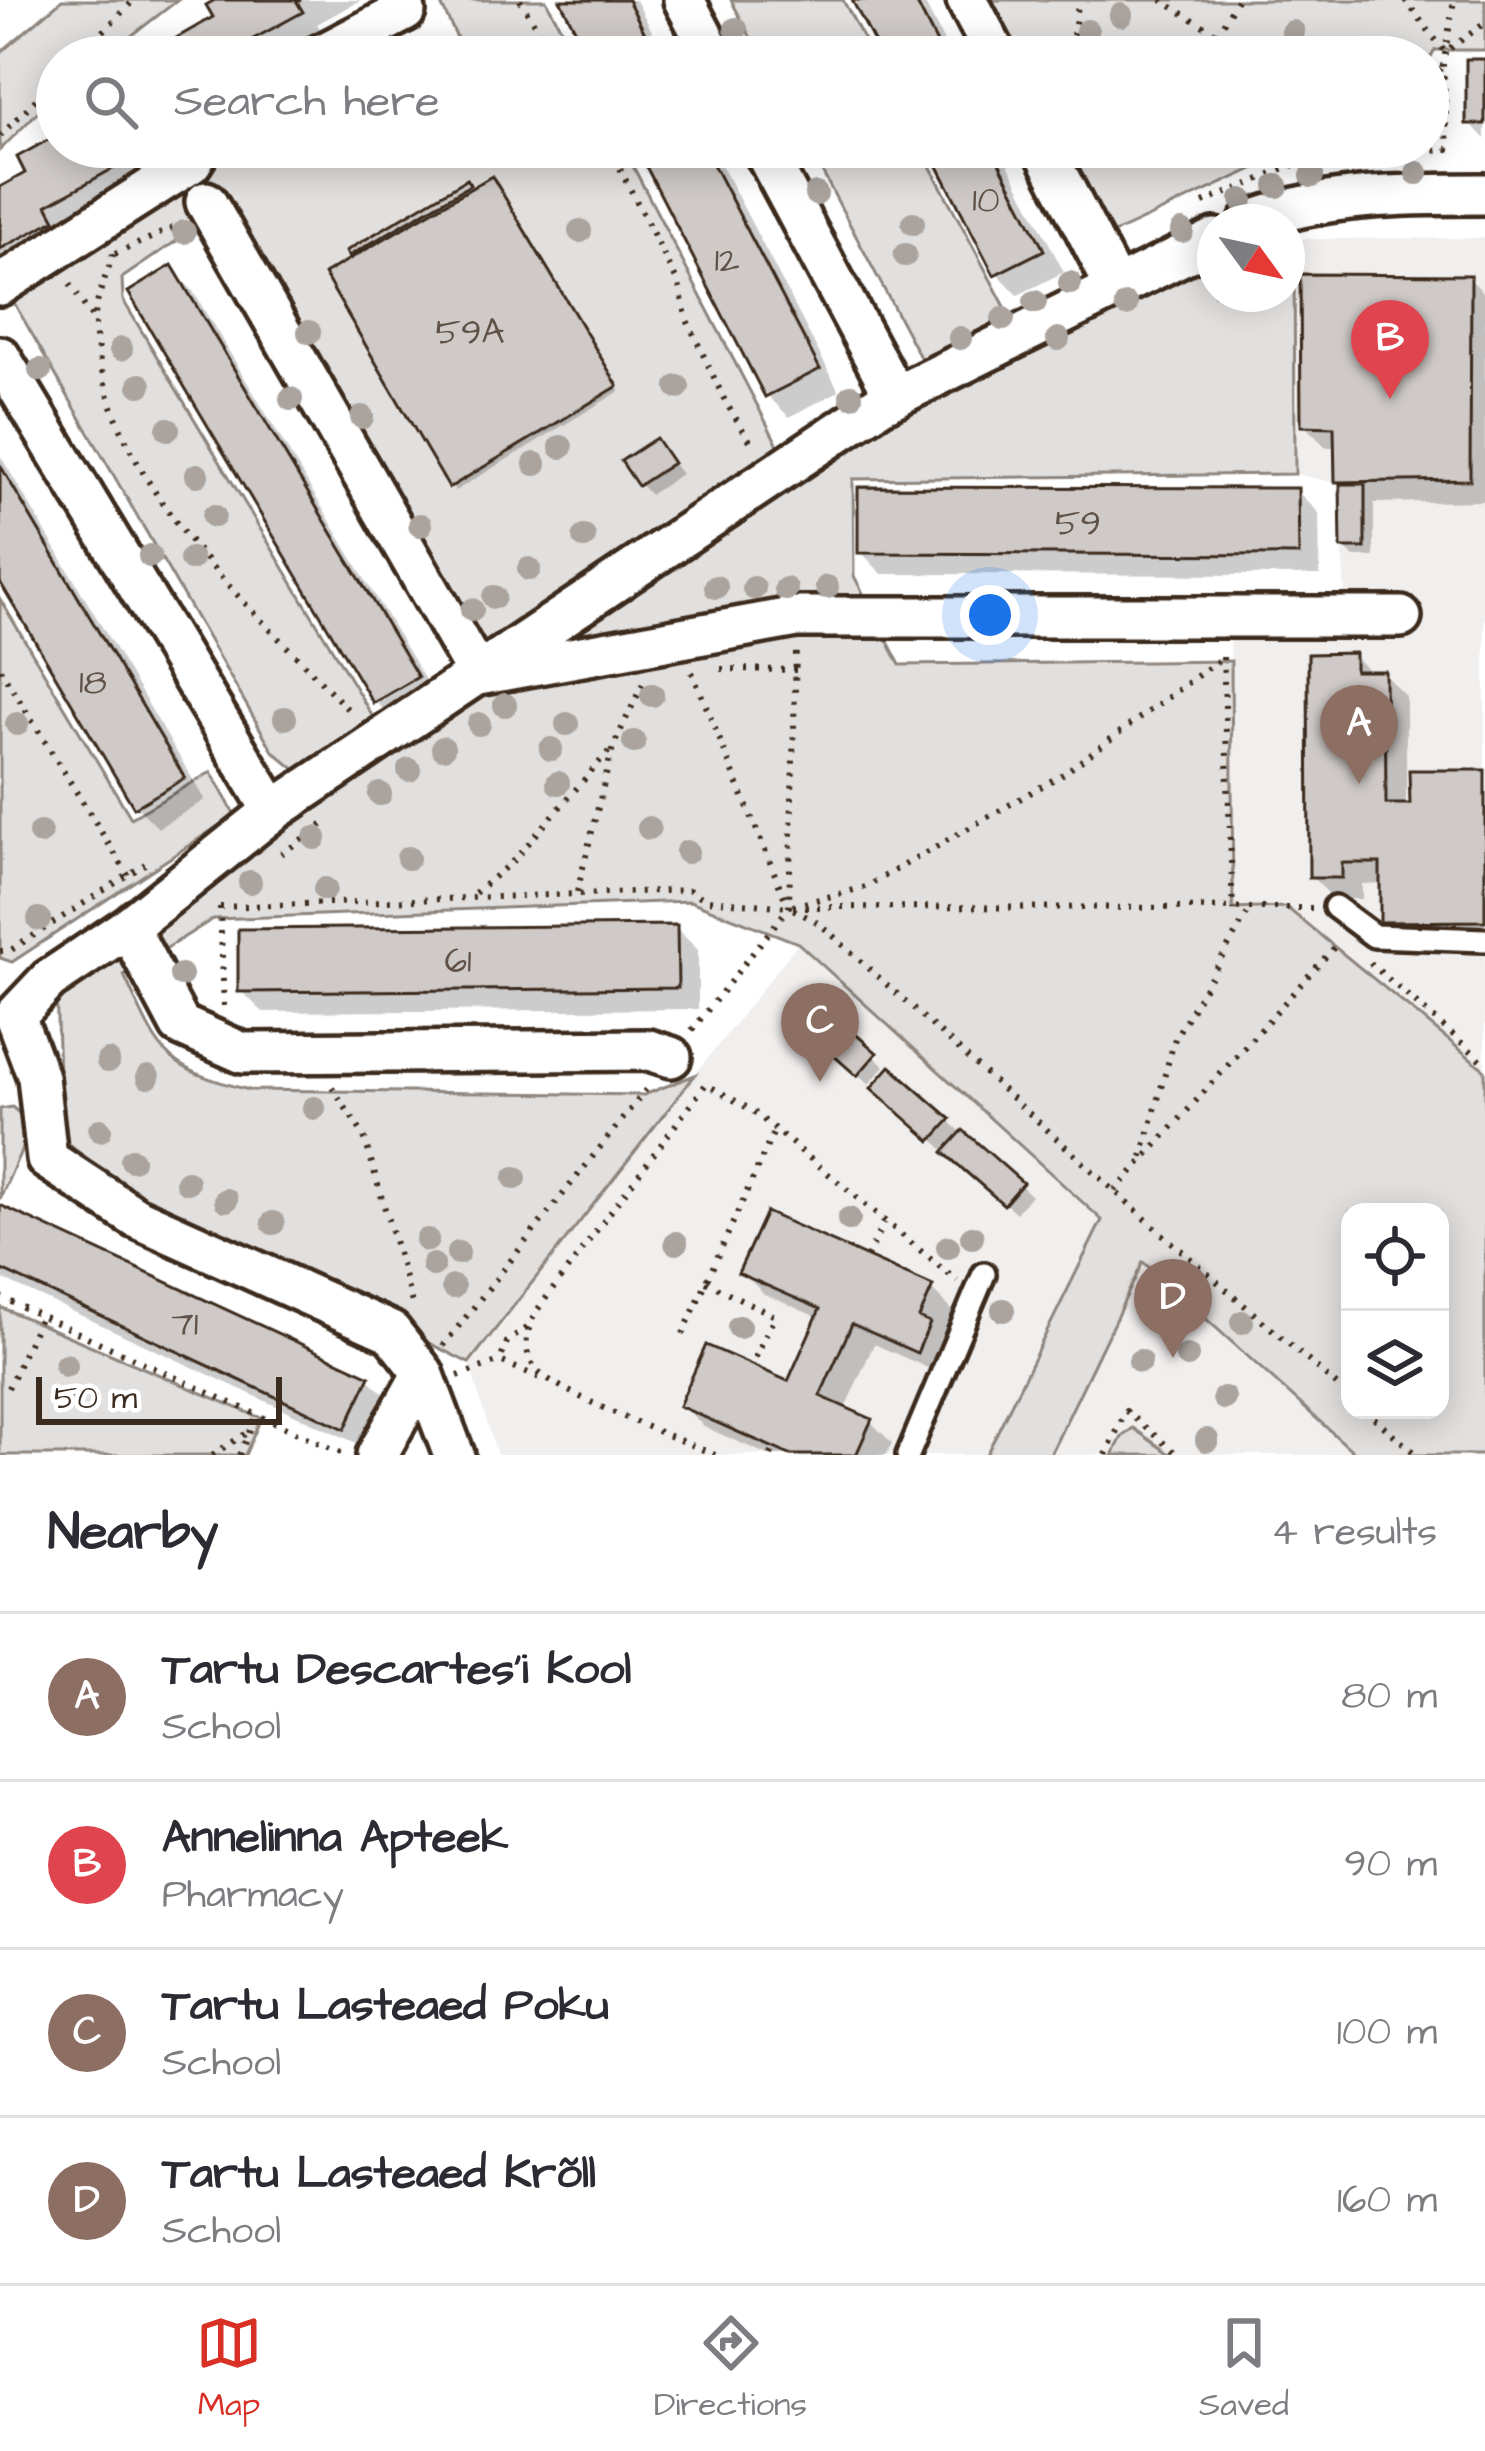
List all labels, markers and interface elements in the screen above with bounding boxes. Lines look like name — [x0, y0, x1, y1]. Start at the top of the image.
search box — [36, 36, 1449, 168]
icon: search — [78, 69, 144, 135]
text: Search here — [174, 71, 440, 133]
house number: 10 — [972, 175, 1000, 226]
north arrow — [1197, 204, 1305, 312]
house number: 12 — [714, 235, 740, 286]
pin: B — [1351, 300, 1429, 399]
house number: 59A — [435, 307, 505, 358]
house number: 59 — [1055, 498, 1101, 549]
your location — [960, 585, 1020, 645]
house number: 18 — [79, 657, 107, 708]
pin: A — [1320, 685, 1398, 784]
house number: 61 — [444, 936, 472, 987]
pin: C — [781, 983, 859, 1082]
map controls — [1341, 1203, 1449, 1419]
button: locate — [1341, 1203, 1449, 1311]
pin: D — [1134, 1259, 1212, 1358]
house number: 71 — [172, 1299, 198, 1350]
button: layers — [1341, 1311, 1449, 1419]
scale bar — [36, 1371, 282, 1424]
text: 50 m — [54, 1375, 137, 1421]
text: Nearby — [48, 1498, 218, 1569]
text: 4 results — [1271, 1506, 1437, 1560]
text: Tartu Descartes'i Kool — [162, 1639, 631, 1701]
text: A — [75, 1670, 99, 1724]
text: 80 m — [1341, 1670, 1437, 1724]
text: School — [162, 1701, 281, 1755]
text: Annelinna Apteek — [162, 1807, 508, 1869]
text: B — [73, 1838, 101, 1892]
text: 90 m — [1344, 1838, 1437, 1892]
text: Pharmacy — [162, 1869, 344, 1923]
text: Tartu Lasteaed Poku — [162, 1975, 609, 2037]
text: C — [73, 2006, 101, 2060]
text: 100 m — [1337, 2006, 1437, 2060]
text: School — [162, 2037, 281, 2091]
text: Tartu Lasteaed Krõll — [162, 2143, 596, 2205]
text: D — [74, 2174, 100, 2228]
text: 160 m — [1337, 2174, 1437, 2228]
text: School — [162, 2205, 281, 2259]
tab: Map — [196, 2310, 262, 2428]
tab: Directions — [654, 2310, 807, 2428]
tab: Saved — [1199, 2310, 1289, 2428]

